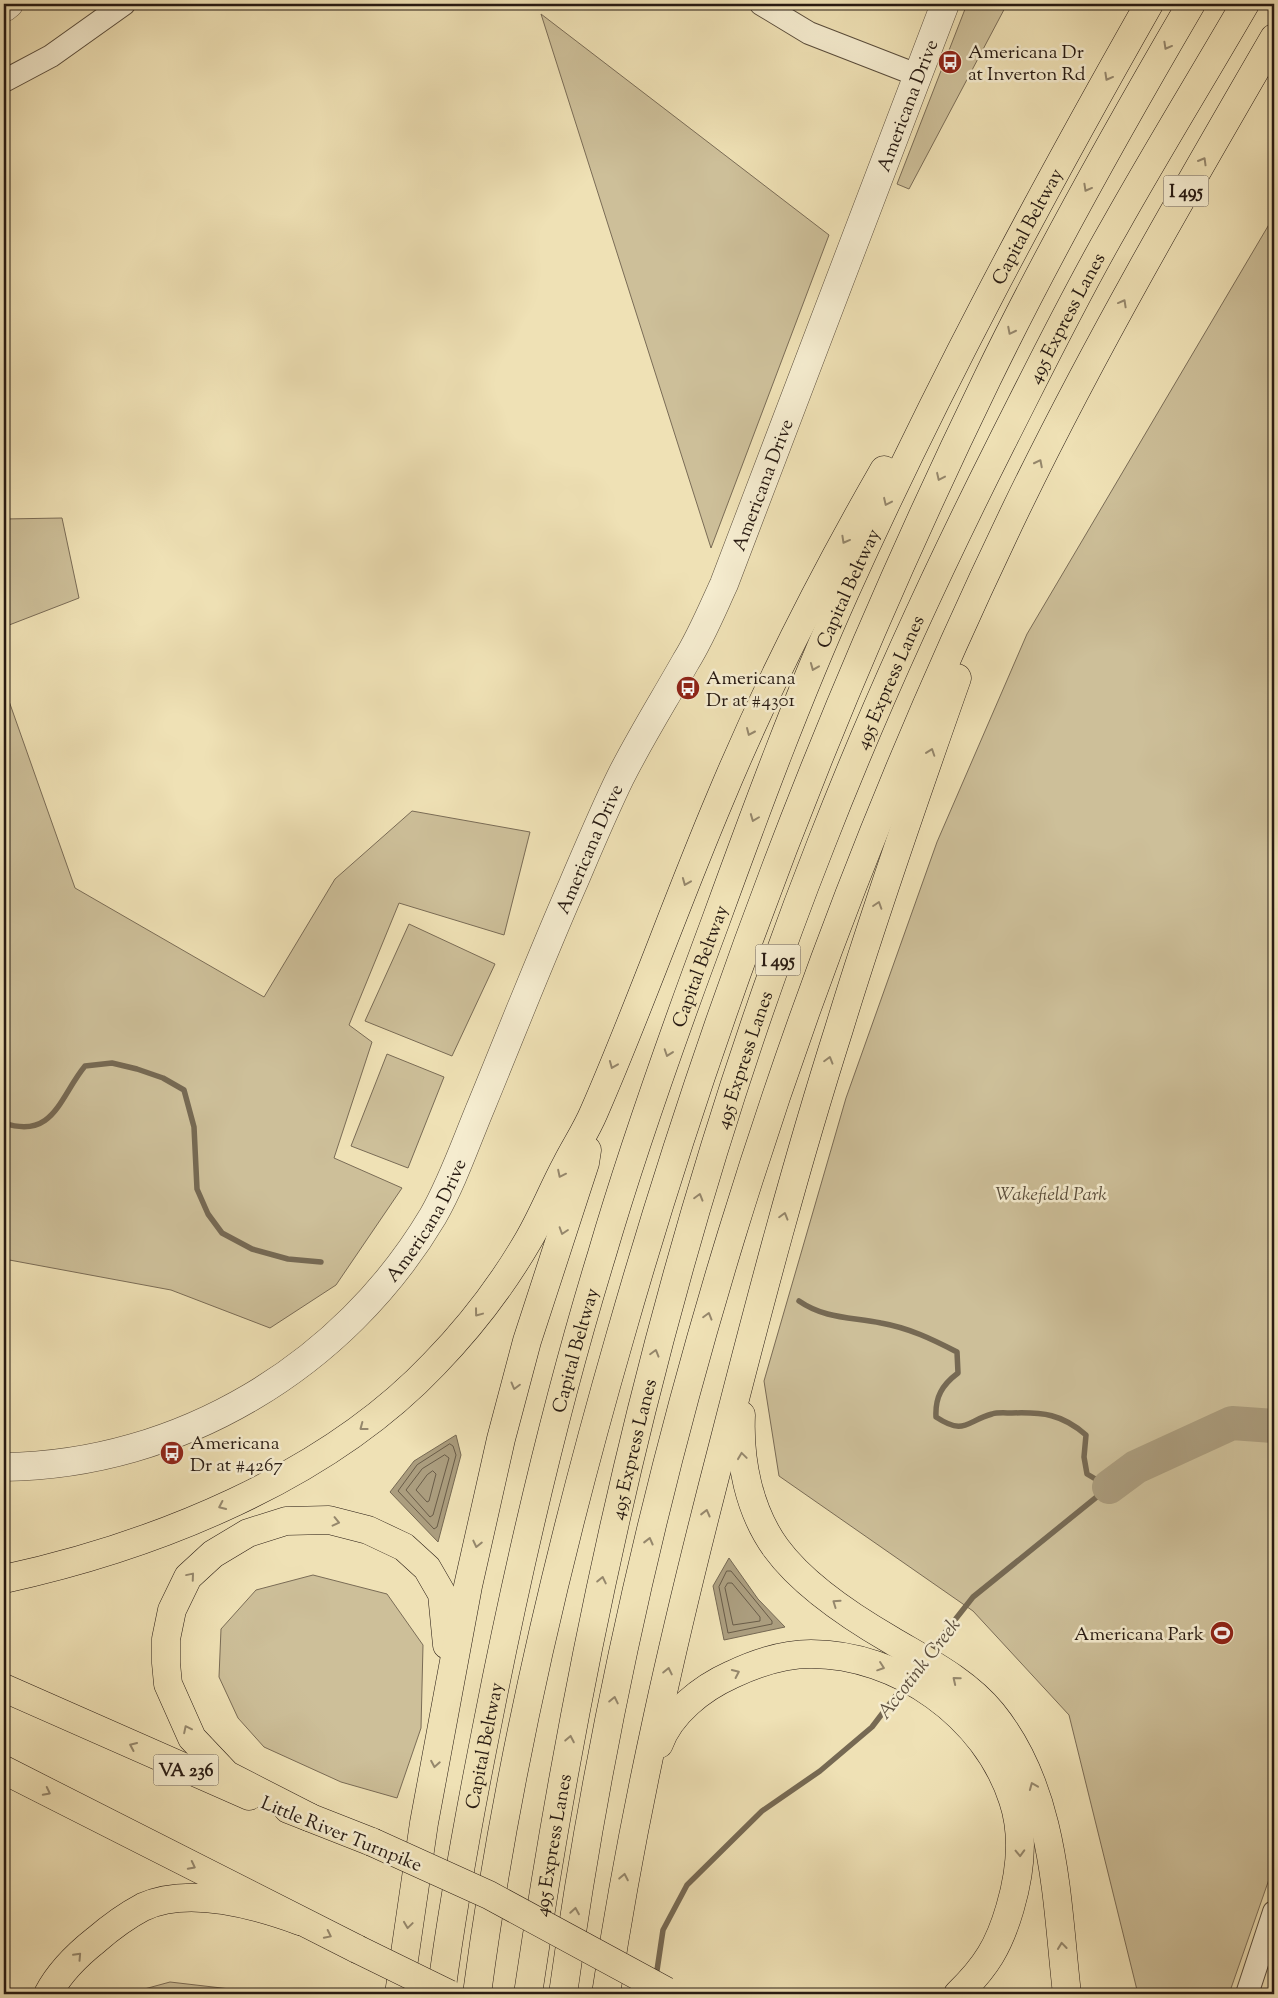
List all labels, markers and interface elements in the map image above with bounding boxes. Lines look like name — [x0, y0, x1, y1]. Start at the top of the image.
street label: Americana Drive — [871, 36, 946, 176]
place label: Americana Dr at Inverton Rd — [968, 40, 1086, 89]
one-way arrow — [1163, 41, 1173, 50]
bus stop icon: Americana Dr at Inverton Rd — [937, 49, 963, 75]
one-way arrow — [1105, 72, 1115, 81]
one-way arrow — [1196, 157, 1206, 166]
street label: Capital Beltway — [986, 164, 1071, 290]
road number: I 495 — [1164, 176, 1208, 207]
one-way arrow — [1084, 183, 1094, 192]
street label: 495 Express Lanes — [1023, 249, 1113, 389]
one-way arrow — [1117, 299, 1127, 308]
one-way arrow — [1007, 326, 1017, 335]
street label: Americana Drive — [727, 415, 802, 555]
one-way arrow — [1033, 459, 1043, 468]
one-way arrow — [936, 472, 946, 481]
one-way arrow — [883, 497, 893, 506]
street label: Capital Beltway — [811, 524, 888, 653]
one-way arrow — [841, 534, 851, 543]
street label: 495 Express Lanes — [850, 611, 933, 754]
one-way arrow — [810, 662, 821, 671]
place label: Americana Dr at #4301 — [706, 666, 796, 715]
bus stop icon: Americana Dr at #4301 — [675, 675, 701, 701]
one-way arrow — [745, 727, 756, 736]
one-way arrow — [925, 748, 935, 756]
street label: Americana Drive — [551, 780, 631, 919]
one-way arrow — [750, 813, 760, 822]
one-way arrow — [682, 877, 693, 886]
street label: Capital Beltway — [667, 901, 736, 1032]
one-way arrow — [872, 901, 882, 910]
road number: I 495 — [756, 944, 800, 976]
street label: 495 Express Lanes — [710, 988, 781, 1133]
one-way arrow — [664, 1048, 674, 1057]
one-way arrow — [824, 1057, 834, 1065]
one-way arrow — [609, 1060, 619, 1069]
street label: Americana Drive — [380, 1155, 475, 1289]
one-way arrow — [557, 1169, 567, 1178]
park label: Wakefield Park — [995, 1182, 1107, 1209]
one-way arrow — [694, 1193, 704, 1202]
one-way arrow — [778, 1213, 788, 1221]
one-way arrow — [558, 1226, 568, 1234]
street label: Capital Beltway — [547, 1285, 607, 1416]
one-way arrow — [475, 1307, 484, 1317]
one-way arrow — [702, 1312, 713, 1321]
one-way arrow — [649, 1350, 659, 1358]
street label: 495 Express Lanes — [605, 1376, 665, 1523]
one-way arrow — [510, 1381, 521, 1390]
one-way arrow — [359, 1421, 369, 1430]
place label: Americana Dr at #4267 — [190, 1431, 283, 1480]
bus stop icon: Americana Dr at #4267 — [159, 1440, 185, 1466]
one-way arrow — [737, 1452, 748, 1460]
one-way arrow — [218, 1500, 227, 1510]
one-way arrow — [700, 1509, 711, 1518]
one-way arrow — [332, 1516, 341, 1527]
one-way arrow — [643, 1537, 654, 1546]
one-way arrow — [472, 1539, 483, 1548]
one-way arrow — [185, 1573, 193, 1582]
one-way arrow — [596, 1575, 606, 1584]
one-way arrow — [832, 1600, 841, 1609]
water label: Accotink Creek — [871, 1613, 969, 1726]
sports icon: Americana Park — [1209, 1620, 1235, 1646]
place label: Americana Park — [1074, 1622, 1205, 1649]
one-way arrow — [876, 1661, 884, 1671]
one-way arrow — [662, 1667, 673, 1676]
one-way arrow — [731, 1668, 740, 1679]
one-way arrow — [952, 1677, 961, 1686]
street label: Capital Beltway — [460, 1680, 511, 1812]
one-way arrow — [608, 1696, 619, 1705]
one-way arrow — [184, 1725, 194, 1734]
one-way arrow — [564, 1735, 574, 1743]
one-way arrow — [129, 1741, 138, 1752]
road number: VA 236 — [154, 1754, 218, 1786]
one-way arrow — [430, 1760, 440, 1769]
street label: 495 Express Lanes — [529, 1772, 580, 1919]
one-way arrow — [1029, 1783, 1039, 1791]
one-way arrow — [42, 1786, 51, 1796]
street label: Little River Turnpike — [256, 1791, 426, 1880]
one-way arrow — [1015, 1850, 1025, 1857]
one-way arrow — [187, 1860, 196, 1870]
one-way arrow — [619, 1873, 629, 1881]
one-way arrow — [569, 1907, 580, 1915]
one-way arrow — [403, 1921, 414, 1929]
one-way arrow — [323, 1929, 332, 1939]
one-way arrow — [1057, 1941, 1068, 1949]
one-way arrow — [72, 1953, 81, 1962]

